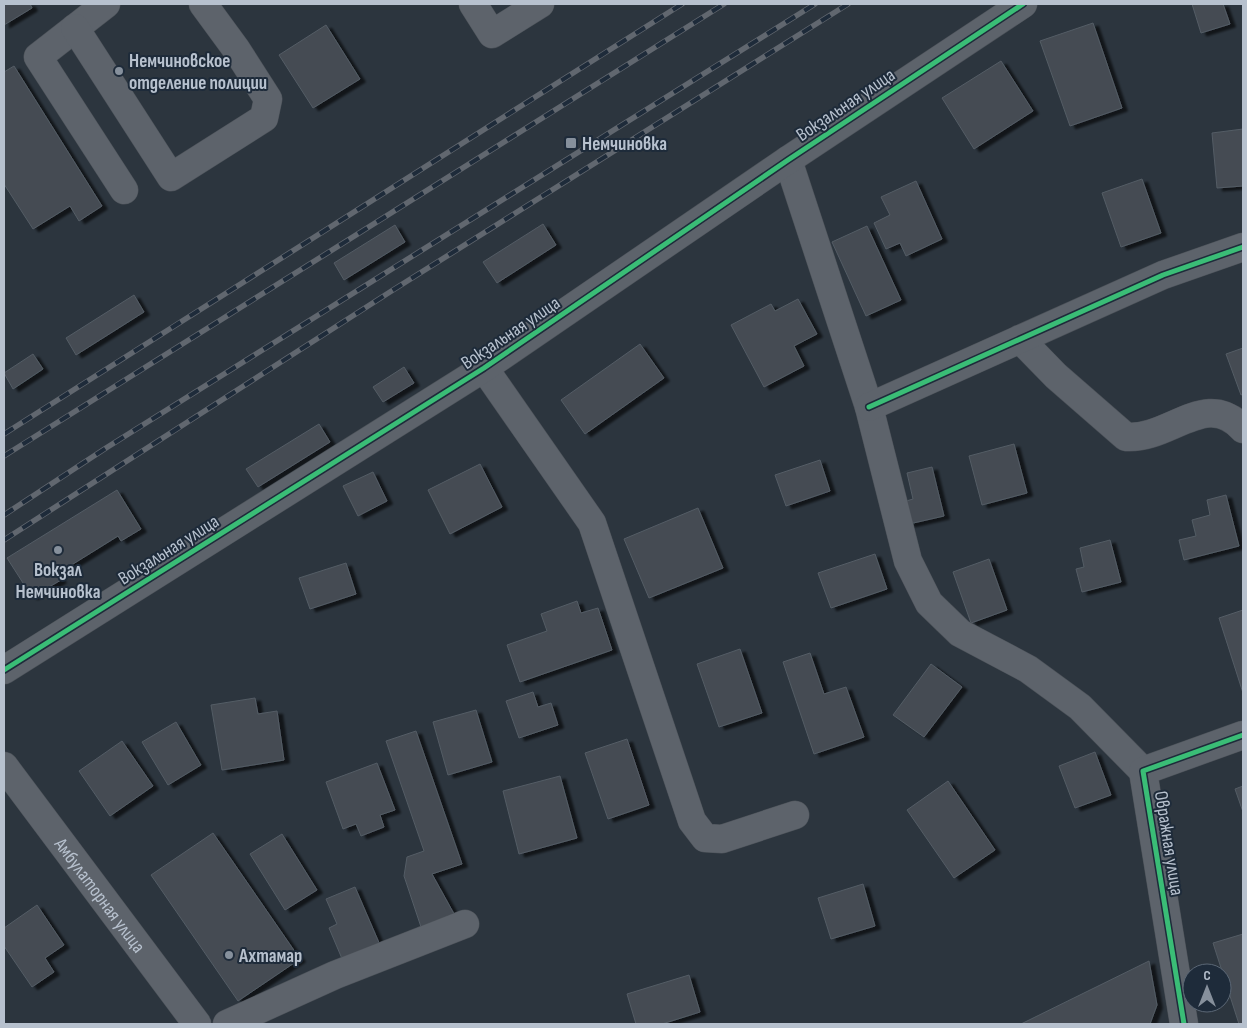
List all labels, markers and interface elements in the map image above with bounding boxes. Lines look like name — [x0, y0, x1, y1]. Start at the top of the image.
place label: Немчиновское отделение полиции — [129, 50, 267, 95]
street label: Вокзальная улица — [792, 64, 900, 147]
marker: Немчиновское отделение полиции — [113, 65, 125, 77]
place label: Немчиновка — [582, 133, 667, 156]
marker: Немчиновка — [564, 136, 578, 150]
street label: Вокзальная улица — [457, 292, 565, 375]
street label: Вокзальная улица — [114, 510, 223, 590]
marker: Вокзал Немчиновка — [52, 544, 64, 556]
place label: Вокзал Немчиновка — [16, 559, 100, 604]
street label: Овражная улица — [1149, 789, 1188, 897]
street label: Амбулаторная улица — [48, 833, 150, 958]
place label: Ахтамар — [238, 945, 302, 968]
marker: Ахтамар — [223, 949, 235, 961]
north arrow — [1182, 963, 1232, 1013]
text: С — [1203, 967, 1211, 984]

